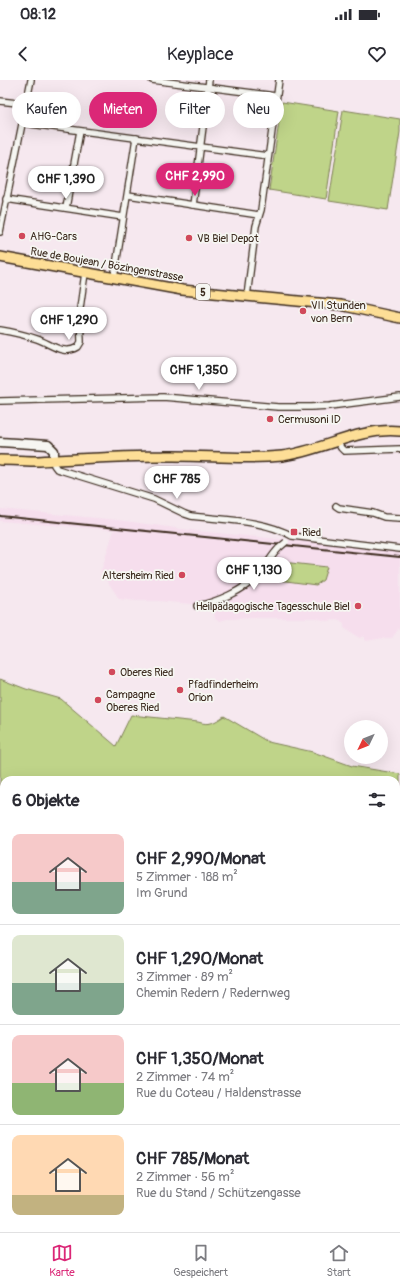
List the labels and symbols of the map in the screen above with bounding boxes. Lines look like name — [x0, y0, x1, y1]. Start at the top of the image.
pin: CHF 2,990 — [149, 163, 241, 197]
pin: CHF 1,390 — [20, 166, 112, 200]
place label: AHG-Cars — [30, 230, 77, 243]
marker: AHG-Cars — [17, 231, 27, 241]
place label: VB Biel Depot — [197, 232, 259, 245]
marker: VB Biel Depot — [184, 233, 194, 243]
street label: Rue de Boujean / Bözingenstrasse — [30, 245, 185, 284]
road number: 5 — [196, 284, 210, 300]
place label: VII Stunden von Bern — [310, 299, 366, 325]
marker: VII Stunden von Bern — [298, 306, 308, 316]
pin: CHF 1,290 — [23, 307, 115, 341]
pin: CHF 1,350 — [153, 357, 245, 391]
place label: Cermusoni ID — [278, 413, 341, 426]
marker: Cermusoni ID — [265, 414, 275, 424]
pin: CHF 785 — [140, 466, 214, 500]
place label: Ried — [302, 526, 321, 539]
marker: Ried — [289, 527, 299, 537]
pin: CHF 1,130 — [208, 557, 300, 591]
place label: Altersheim Ried — [102, 569, 174, 582]
marker: Altersheim Ried — [177, 570, 187, 580]
place label: Heilpädagogische Tagesschule Biel — [196, 600, 350, 613]
marker: Heilpädagogische Tagesschule Biel — [353, 601, 363, 611]
place label: Oberes Ried — [120, 666, 173, 679]
marker: Oberes Ried — [107, 667, 117, 677]
place label: Pfadfinderheim Orion — [188, 678, 258, 704]
marker: Pfadfinderheim Orion — [175, 685, 185, 695]
place label: Campagne Oberes Ried — [106, 688, 159, 714]
marker: Campagne Oberes Ried — [93, 695, 103, 705]
north arrow — [344, 720, 388, 764]

